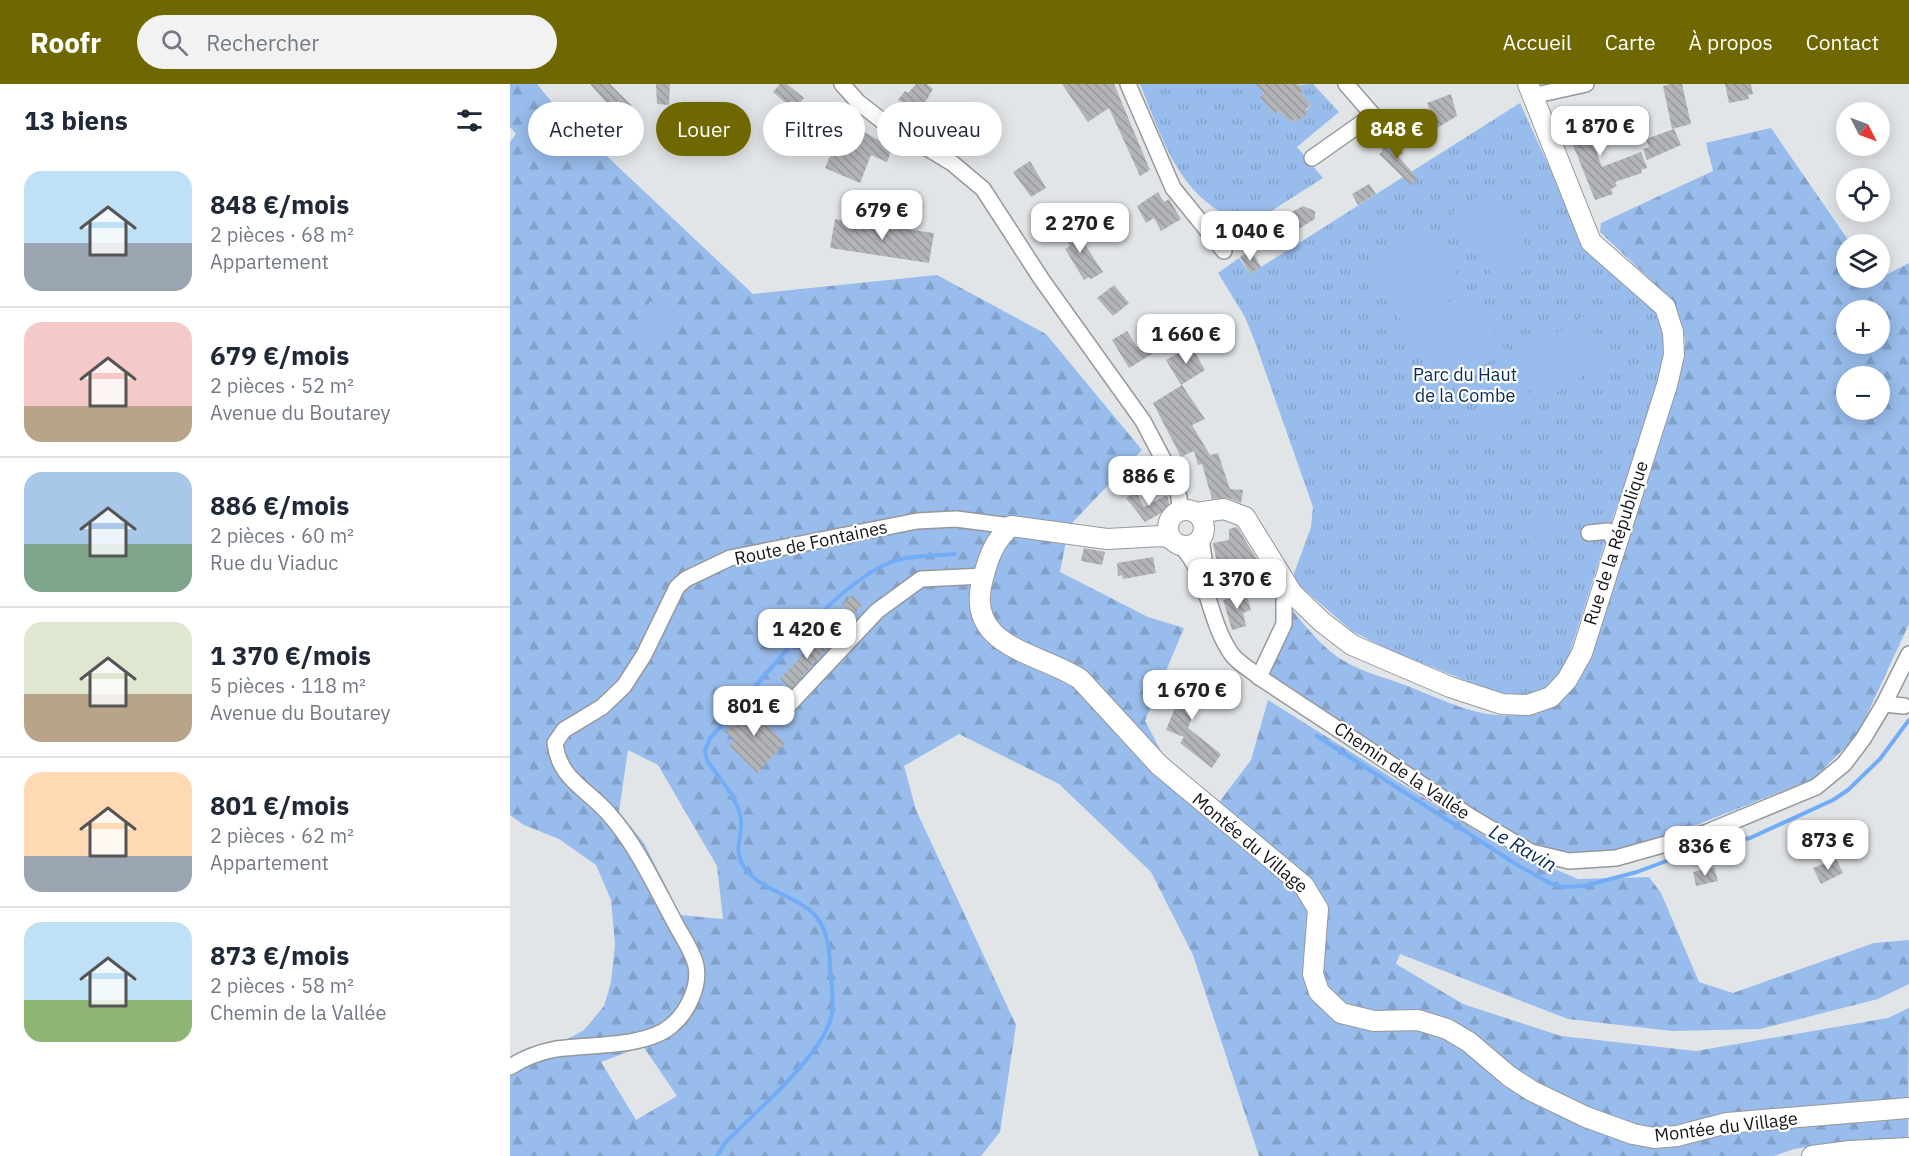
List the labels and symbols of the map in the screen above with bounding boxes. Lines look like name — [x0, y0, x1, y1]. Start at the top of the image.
north arrow — [1836, 102, 1890, 156]
pin: 1 870 € — [1545, 106, 1655, 157]
pin: 848 € — [1355, 109, 1439, 160]
pin: 679 € — [840, 190, 924, 241]
pin: 2 270 € — [1025, 203, 1135, 254]
pin: 1 040 € — [1195, 211, 1305, 262]
pin: 1 660 € — [1131, 314, 1241, 365]
park label: Parc du Haut de la Combe — [1413, 363, 1517, 407]
pin: 886 € — [1107, 456, 1191, 507]
street label: Rue de la République — [1578, 458, 1653, 628]
street label: Route de Fontaines — [732, 515, 889, 570]
pin: 1 370 € — [1182, 559, 1292, 610]
pin: 1 420 € — [752, 609, 862, 660]
pin: 1 670 € — [1137, 670, 1247, 721]
pin: 801 € — [712, 686, 796, 737]
street label: Chemin de la Vallée — [1330, 717, 1475, 825]
street label: Montée du Village — [1188, 787, 1313, 898]
water label: Le Ravin — [1484, 817, 1562, 878]
pin: 873 € — [1786, 820, 1870, 871]
pin: 836 € — [1663, 826, 1747, 877]
street label: Montée du Village — [1653, 1106, 1799, 1147]

